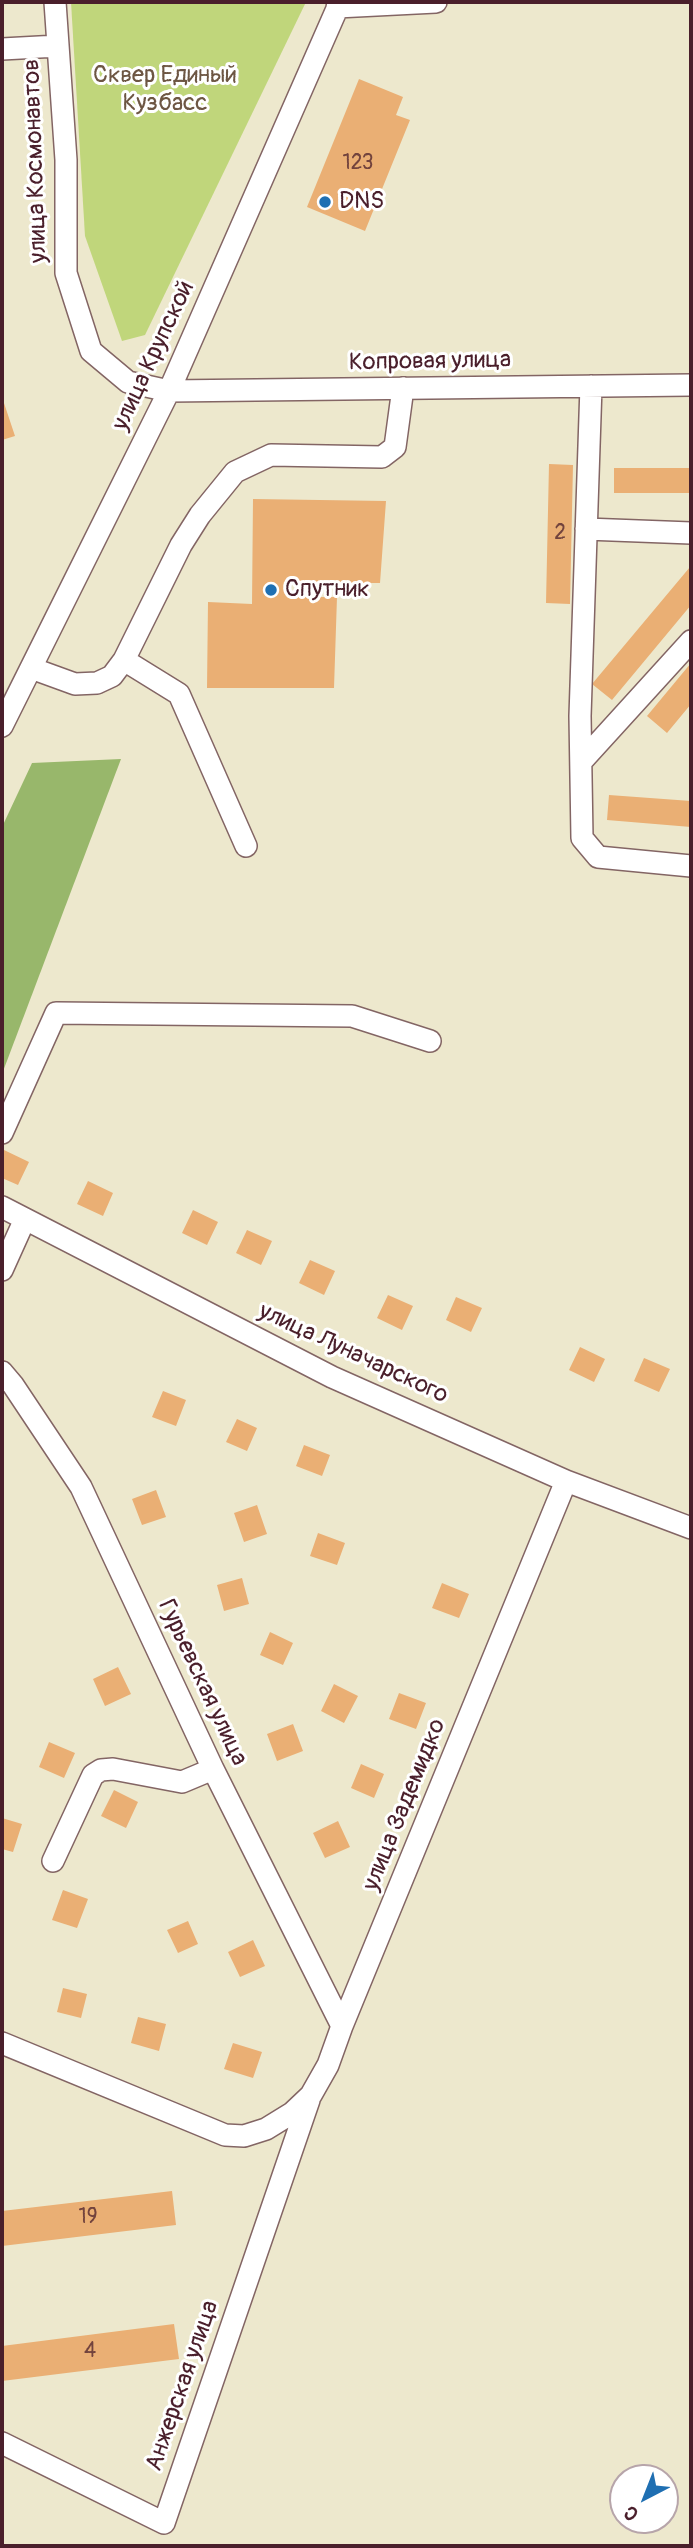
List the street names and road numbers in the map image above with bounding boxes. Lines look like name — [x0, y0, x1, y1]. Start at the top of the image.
street label: улица Космонавтов — [18, 58, 54, 264]
street label: улица Крупской — [107, 277, 201, 435]
street label: Копровая улица — [349, 346, 511, 378]
street label: улица Луначарского — [254, 1297, 452, 1411]
street label: Гурьевская улица — [151, 1595, 253, 1771]
street label: улица Задемидко — [357, 1715, 453, 1895]
street label: Анжерская улица — [140, 2297, 226, 2475]

